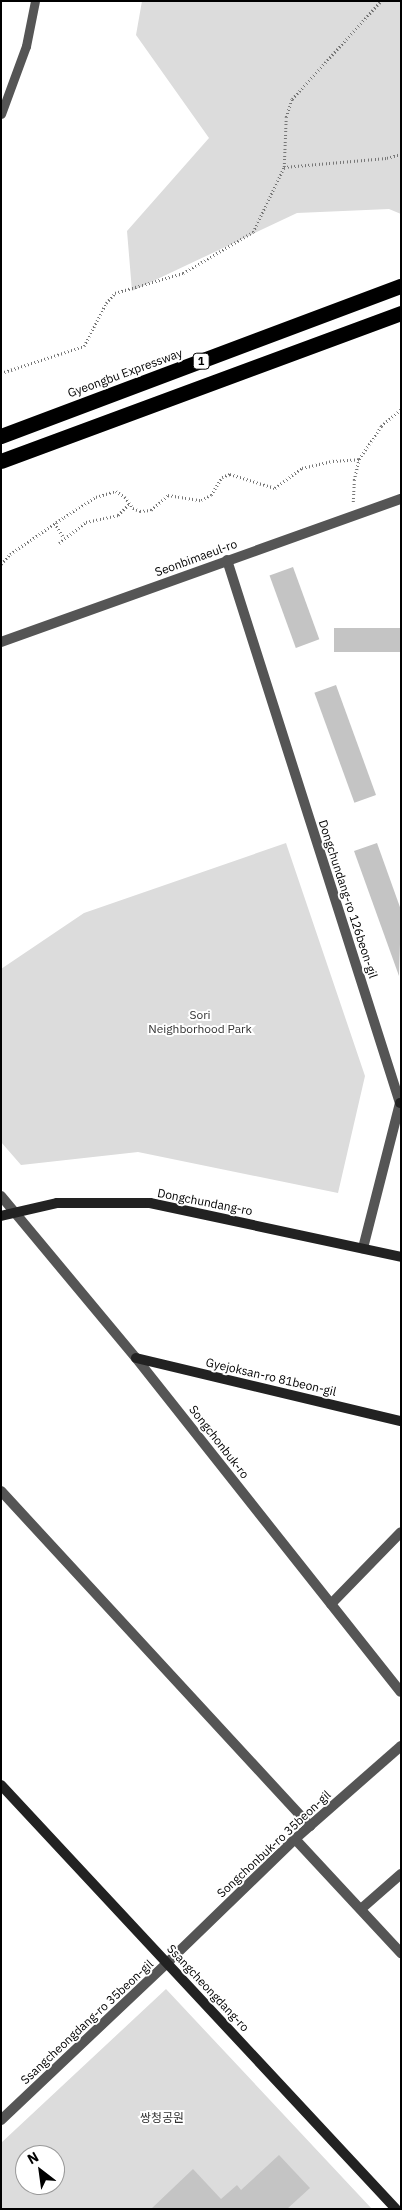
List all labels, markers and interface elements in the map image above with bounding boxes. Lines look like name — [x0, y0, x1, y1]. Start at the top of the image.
street label: Gyeongbu Expressway — [66, 345, 184, 401]
road number: 1 — [192, 352, 210, 370]
street label: Seonbimaeul-ro — [153, 536, 239, 580]
street label: Dongchundang-ro 126beon-gil — [316, 818, 380, 980]
park label: Sori Neighborhood Park — [148, 1008, 252, 1036]
street label: Dongchundang-ro — [156, 1186, 254, 1218]
street label: Gyejoksan-ro 81beon-gil — [204, 1355, 338, 1399]
street label: Songchonbuk-ro — [186, 1403, 252, 1481]
street label: Songchonbuk-ro 35beon-gil — [214, 1787, 334, 1901]
street label: Ssangcheongdang-ro — [164, 1941, 252, 2035]
street label: Ssangcheongdang-ro 35beon-gil — [18, 1957, 156, 2087]
park label: 쌍청공원 — [140, 2111, 184, 2125]
north arrow — [15, 2145, 65, 2195]
text: N — [24, 2148, 42, 2168]

